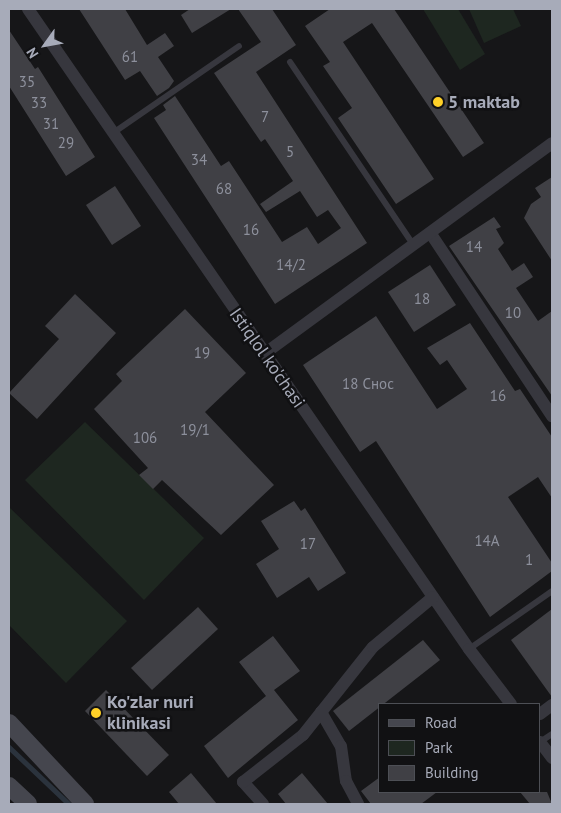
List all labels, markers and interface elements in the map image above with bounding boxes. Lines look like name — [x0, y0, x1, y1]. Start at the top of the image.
north arrow — [20, 20, 70, 70]
text: N — [22, 44, 42, 62]
house number: 61 — [122, 48, 138, 66]
house number: 35 — [19, 73, 35, 91]
place label: 5 maktab — [448, 91, 520, 113]
house number: 33 — [31, 94, 47, 112]
marker: 5 maktab — [432, 96, 444, 108]
house number: 7 — [261, 108, 269, 126]
house number: 31 — [43, 115, 59, 133]
house number: 29 — [58, 134, 74, 152]
house number: 5 — [286, 143, 294, 161]
house number: 34 — [191, 151, 207, 169]
house number: 68 — [216, 180, 232, 198]
house number: 16 — [243, 221, 259, 239]
house number: 14 — [466, 238, 482, 256]
house number: 14/2 — [276, 256, 306, 274]
house number: 18 — [414, 290, 430, 308]
street label: Istiqlol ko'chasi — [225, 304, 309, 412]
house number: 10 — [505, 304, 521, 322]
house number: 19 — [194, 344, 210, 362]
house number: 18 Снос — [342, 375, 394, 393]
house number: 16 — [490, 387, 506, 405]
house number: 19/1 — [180, 421, 210, 439]
house number: 106 — [133, 429, 157, 447]
house number: 14А — [474, 532, 500, 550]
house number: 17 — [300, 535, 316, 553]
house number: 1 — [525, 551, 533, 569]
place label: Ko'zlar nuri klinikasi — [107, 692, 194, 734]
legend — [378, 703, 541, 793]
marker: Ko'zlar nuri klinikasi — [89, 706, 103, 720]
text: Road — [425, 713, 457, 732]
text: Park — [425, 738, 453, 757]
text: Building — [425, 763, 479, 782]

